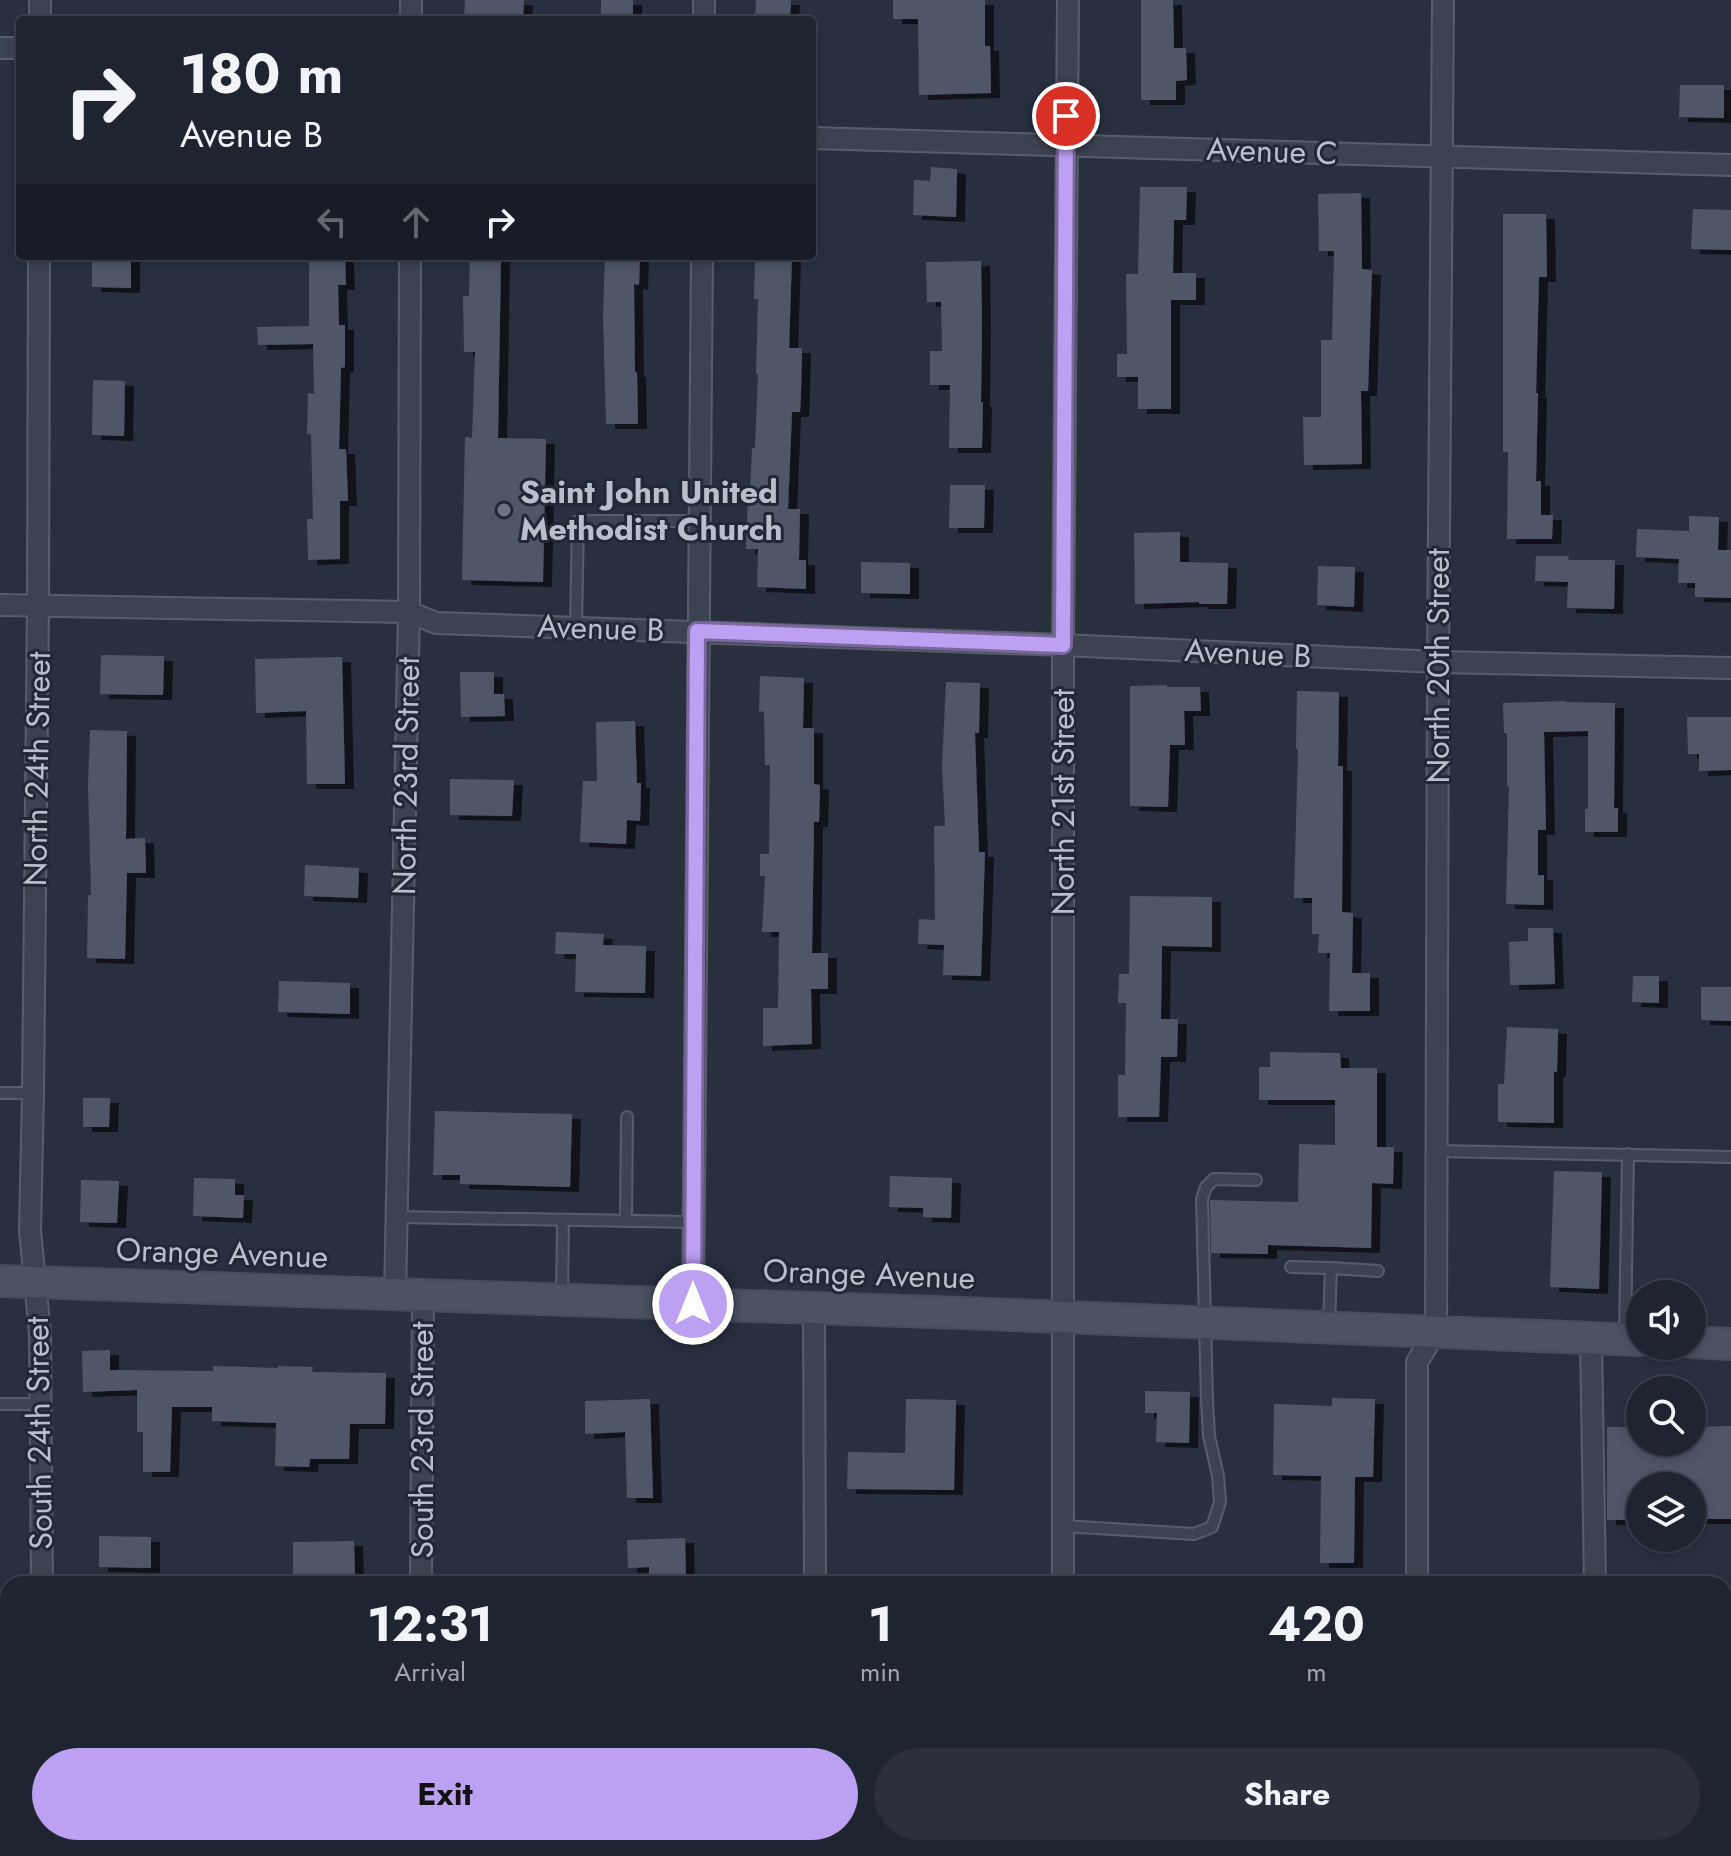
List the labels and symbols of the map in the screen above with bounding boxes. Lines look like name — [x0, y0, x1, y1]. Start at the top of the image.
pin — [1032, 82, 1100, 150]
street label: Avenue C — [1206, 126, 1338, 176]
place label: Saint John United Methodist Church — [520, 469, 783, 552]
marker: Saint John United Methodist Church — [495, 501, 513, 519]
street label: North 20th Street — [1415, 548, 1461, 784]
street label: Avenue B — [537, 603, 665, 653]
street label: Avenue B — [1183, 627, 1313, 679]
street label: North 24th Street — [12, 651, 62, 887]
street label: North 23rd Street — [381, 656, 431, 895]
street label: North 21st Street — [1040, 688, 1086, 915]
street label: Orange Avenue — [115, 1226, 329, 1280]
street label: Orange Avenue — [762, 1247, 976, 1301]
position arrow — [651, 1262, 735, 1346]
street label: South 24th Street — [14, 1316, 64, 1550]
street label: South 23rd Street — [399, 1321, 445, 1558]

